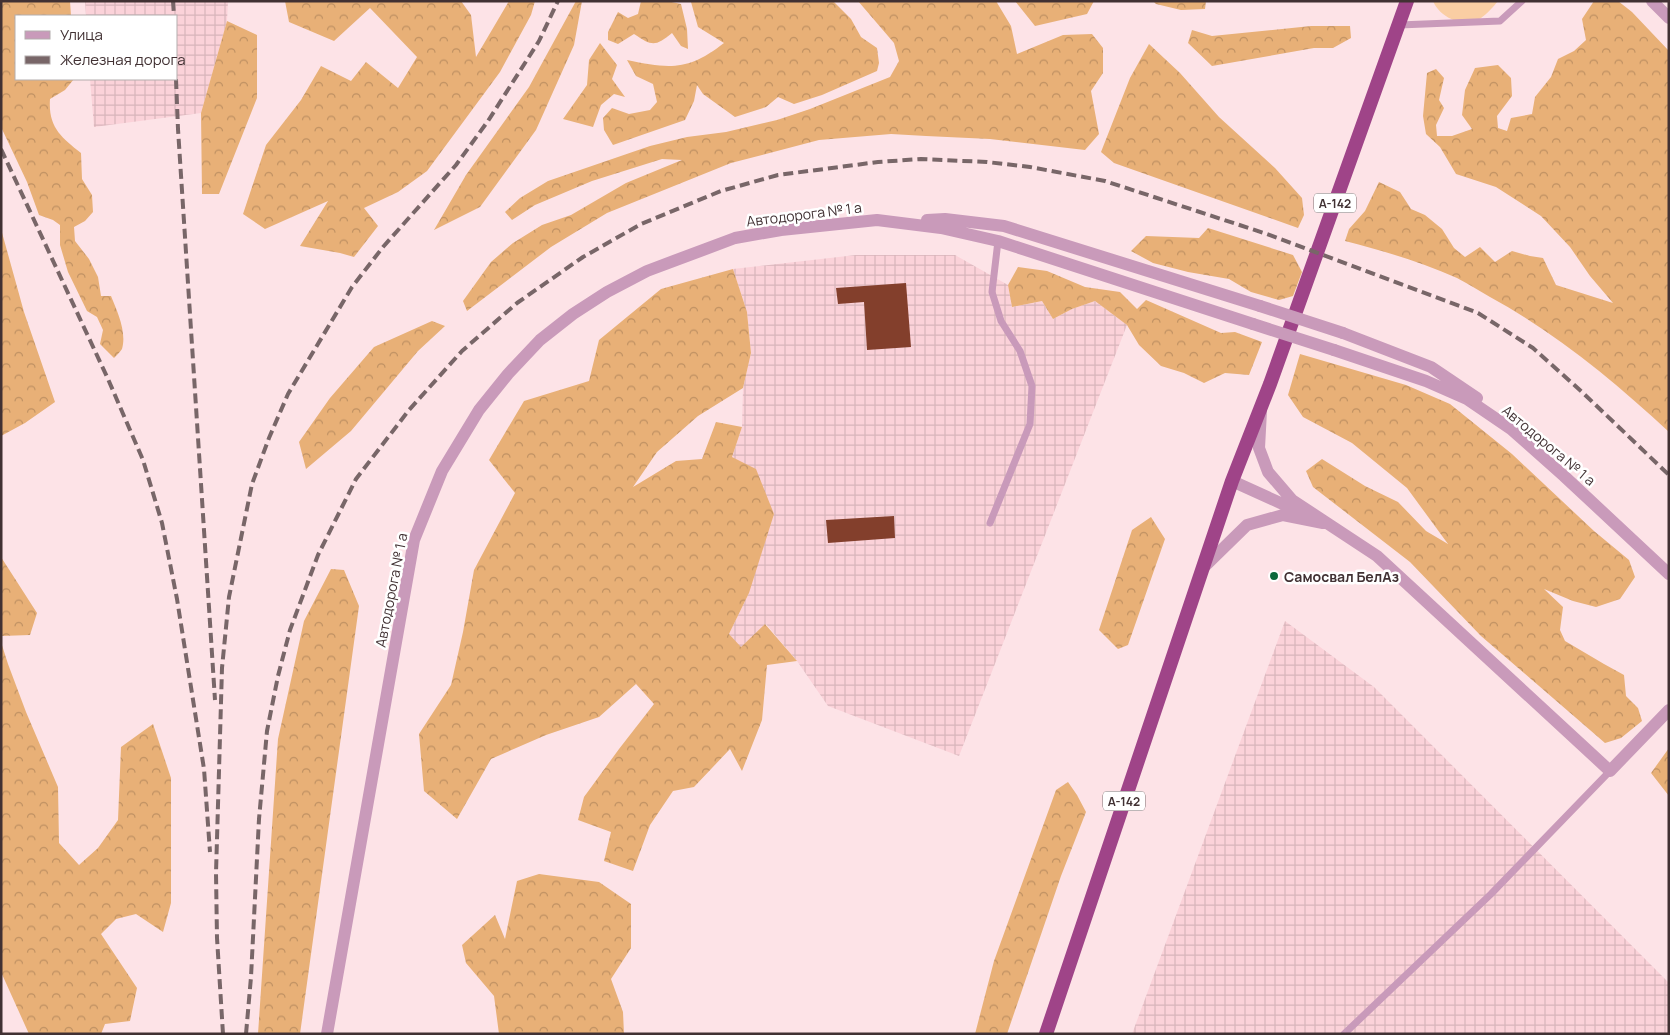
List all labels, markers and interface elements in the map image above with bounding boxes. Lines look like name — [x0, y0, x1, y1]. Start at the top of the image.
legend — [15, 15, 178, 80]
text: Улица — [60, 24, 103, 45]
text: Железная дорога — [60, 49, 185, 70]
road number: А-142 — [1314, 194, 1356, 212]
street label: Автодорога № 1 а — [745, 198, 863, 230]
street label: Автодорога № 1 а — [1498, 400, 1600, 490]
street label: Автодорога № 1 а — [371, 531, 411, 649]
place label: Самосвал БелАз — [1284, 567, 1399, 586]
marker: Самосвал БелАз — [1268, 570, 1280, 582]
road number: А-142 — [1103, 791, 1145, 810]

